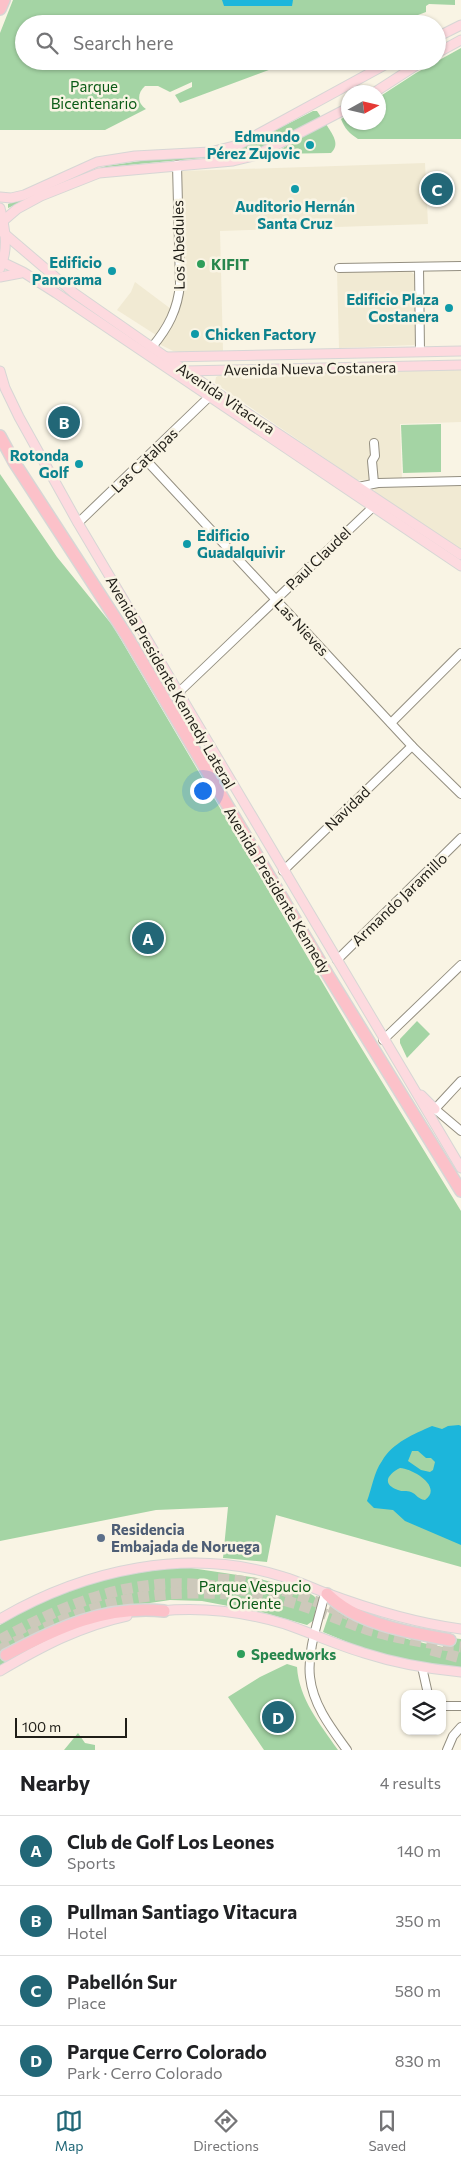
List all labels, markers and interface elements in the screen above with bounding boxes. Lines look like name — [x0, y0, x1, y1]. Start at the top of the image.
search box — [15, 15, 446, 70]
icon: search — [33, 29, 61, 57]
text: Search here — [73, 31, 173, 54]
park label: Parque Bicentenario — [51, 77, 137, 112]
north arrow — [341, 85, 386, 130]
place label: Edmundo Pérez Zujovic — [207, 127, 300, 162]
marker: Edmundo Pérez Zujovic — [304, 139, 316, 151]
pin: C — [421, 170, 453, 208]
marker: Auditorio Hernán Santa Cruz — [289, 183, 301, 195]
place label: Auditorio Hernán Santa Cruz — [235, 197, 355, 232]
street label: Los Abedules — [168, 200, 188, 290]
place label: Edificio Panorama — [32, 253, 102, 288]
place label: KIFIT — [211, 255, 250, 273]
marker: KIFIT — [195, 258, 207, 270]
marker: Edificio Panorama — [106, 265, 118, 277]
place label: Edificio Plaza Costanera — [346, 290, 439, 325]
marker: Edificio Plaza Costanera — [443, 302, 455, 314]
place label: Chicken Factory — [205, 325, 317, 343]
marker: Chicken Factory — [189, 328, 201, 340]
street label: Avenida Nueva Costanera — [224, 357, 396, 379]
street label: Avenida Vitacura — [173, 359, 279, 437]
pin: B — [48, 403, 80, 441]
street label: Las Catalpas — [107, 424, 181, 496]
place label: Rotonda Golf — [10, 446, 70, 481]
marker: Rotonda Golf — [73, 458, 85, 470]
street label: Paul Claudel — [282, 523, 354, 593]
place label: Edificio Guadalquivir — [197, 526, 285, 561]
marker: Edificio Guadalquivir — [181, 538, 193, 550]
street label: Avenida Presidente Kennedy Lateral — [103, 573, 239, 791]
street label: Las Nieves — [271, 595, 333, 659]
your location — [190, 778, 216, 804]
street label: Navidad — [321, 782, 373, 834]
street label: Avenida Presidente Kennedy — [221, 803, 335, 977]
street label: Armando Jaramillo — [348, 849, 451, 949]
pin: A — [132, 919, 164, 957]
place label: Residencia Embajada de Noruega — [111, 1520, 260, 1555]
marker: Residencia Embajada de Noruega — [95, 1532, 107, 1544]
park label: Parque Vespucio Oriente — [199, 1577, 311, 1612]
place label: Speedworks — [251, 1645, 336, 1663]
marker: Speedworks — [235, 1648, 247, 1660]
map controls — [401, 1690, 446, 1735]
button: layers — [401, 1690, 446, 1735]
pin: D — [262, 1698, 294, 1736]
scale bar — [15, 1715, 128, 1738]
text: 100 m — [22, 1718, 61, 1735]
text: Nearby — [20, 1770, 90, 1795]
text: 4 results — [380, 1773, 441, 1792]
text: Club de Golf Los Leones — [67, 1830, 274, 1853]
text: A — [30, 1841, 42, 1860]
text: 140 m — [397, 1841, 441, 1860]
text: Sports — [67, 1853, 116, 1872]
text: Pullman Santiago Vitacura — [67, 1900, 297, 1923]
text: B — [31, 1911, 41, 1930]
text: 350 m — [395, 1911, 441, 1930]
text: Hotel — [67, 1923, 107, 1942]
text: Pabellón Sur — [67, 1970, 177, 1993]
text: C — [31, 1981, 41, 2000]
text: 580 m — [395, 1981, 441, 2000]
text: Place — [67, 1993, 106, 2012]
text: Parque Cerro Colorado — [67, 2040, 267, 2063]
text: D — [30, 2051, 42, 2070]
text: 830 m — [395, 2051, 441, 2070]
text: Park · Cerro Colorado — [67, 2063, 222, 2082]
tab: Map — [55, 2107, 84, 2154]
tab: Directions — [193, 2107, 259, 2154]
tab: Saved — [368, 2107, 406, 2154]

